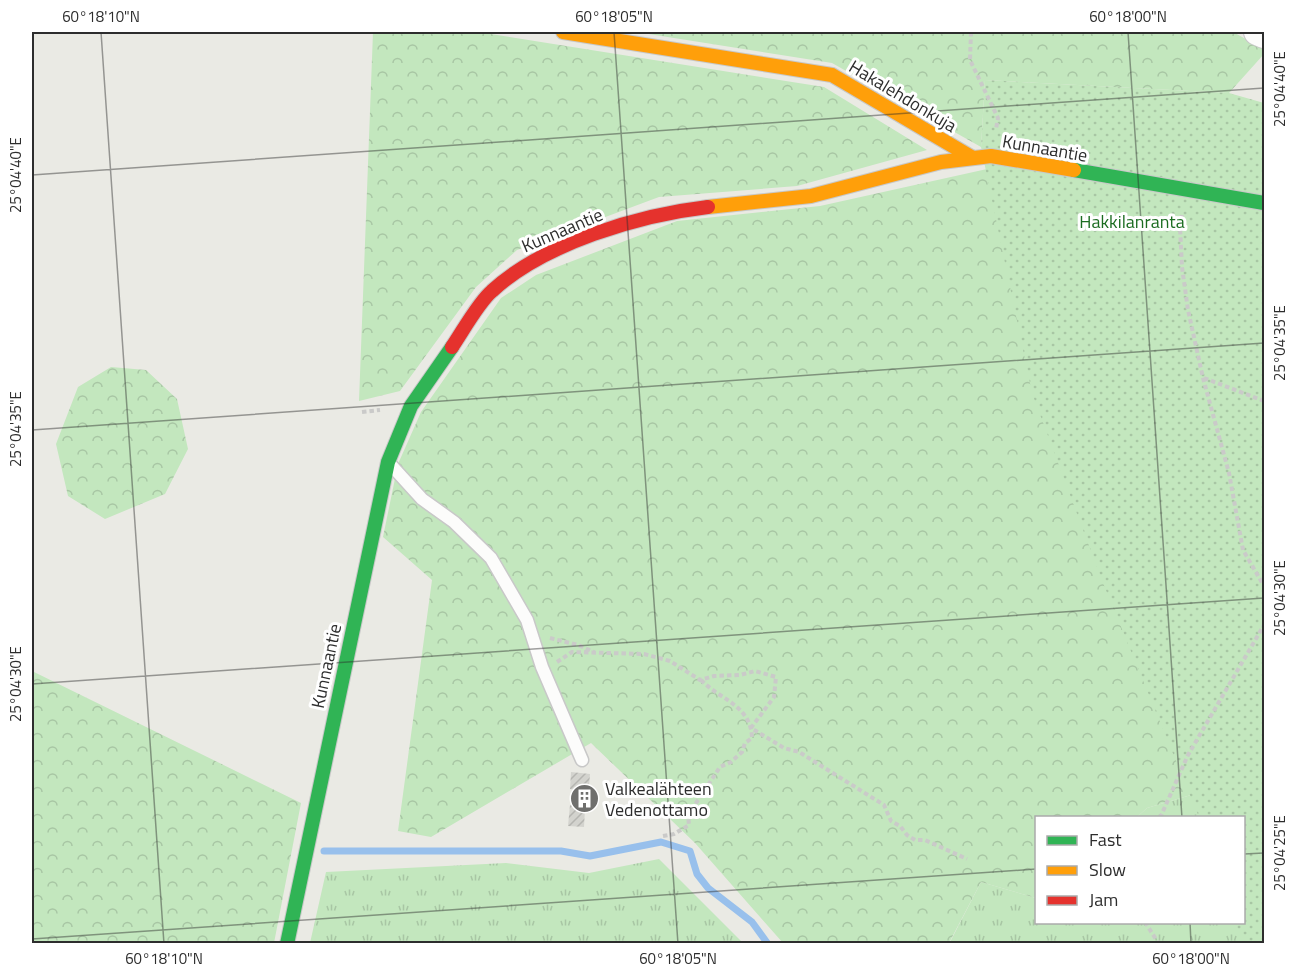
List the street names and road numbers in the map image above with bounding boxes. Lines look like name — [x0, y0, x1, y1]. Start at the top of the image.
street label: Hakalehdonkuja — [844, 53, 962, 139]
street label: Kunnaantie — [1000, 127, 1090, 169]
street label: Kunnaantie — [517, 201, 607, 259]
street label: Kunnaantie — [304, 621, 348, 711]

